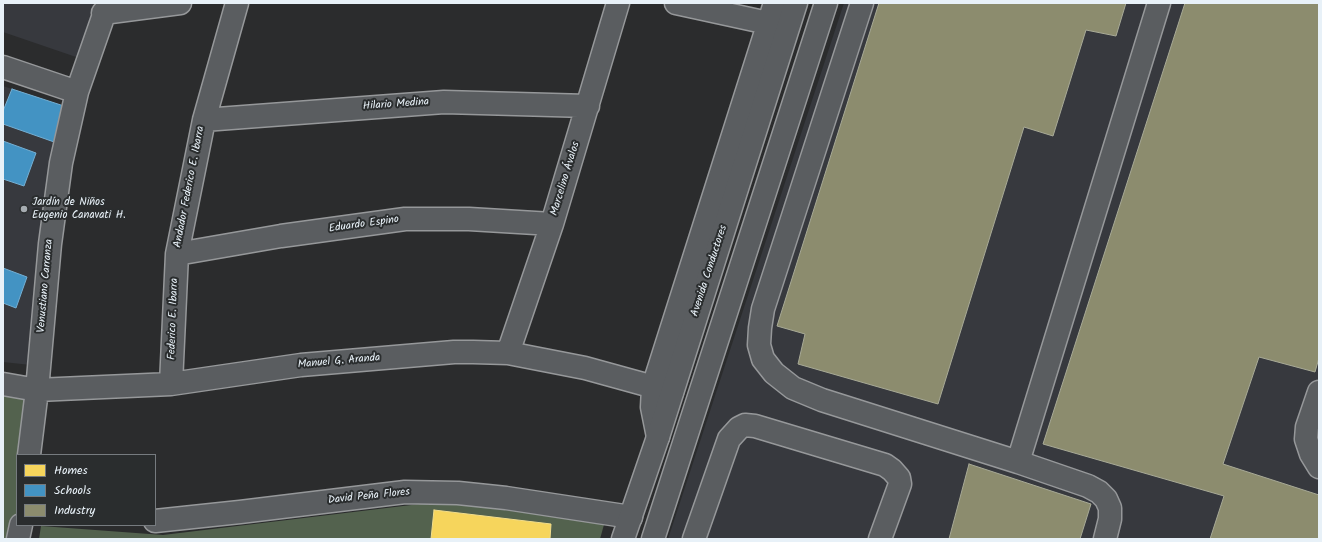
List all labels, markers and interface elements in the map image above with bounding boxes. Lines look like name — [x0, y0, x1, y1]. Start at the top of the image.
street label: Hilario Medina — [362, 96, 430, 114]
street label: Andador Federico E. Ibarra — [172, 125, 208, 249]
street label: Marcelino Ávalos — [548, 140, 584, 218]
place label: Jardín de Niños Eugenio Canavati H. — [32, 196, 126, 222]
marker: Jardín de Niños Eugenio Canavati H. — [19, 204, 29, 214]
street label: Eduardo Espino — [328, 214, 400, 236]
street label: Avenida Conductores — [689, 224, 731, 318]
street label: Venustiano Carranza — [35, 239, 57, 333]
street label: Federico E. Ibarra — [166, 278, 182, 360]
street label: Manuel G. Aranda — [297, 352, 381, 372]
legend — [16, 454, 156, 526]
text: Homes — [54, 461, 88, 480]
text: Schools — [54, 481, 91, 500]
street label: David Peña Flores — [327, 486, 411, 508]
text: Industry — [54, 501, 95, 520]

